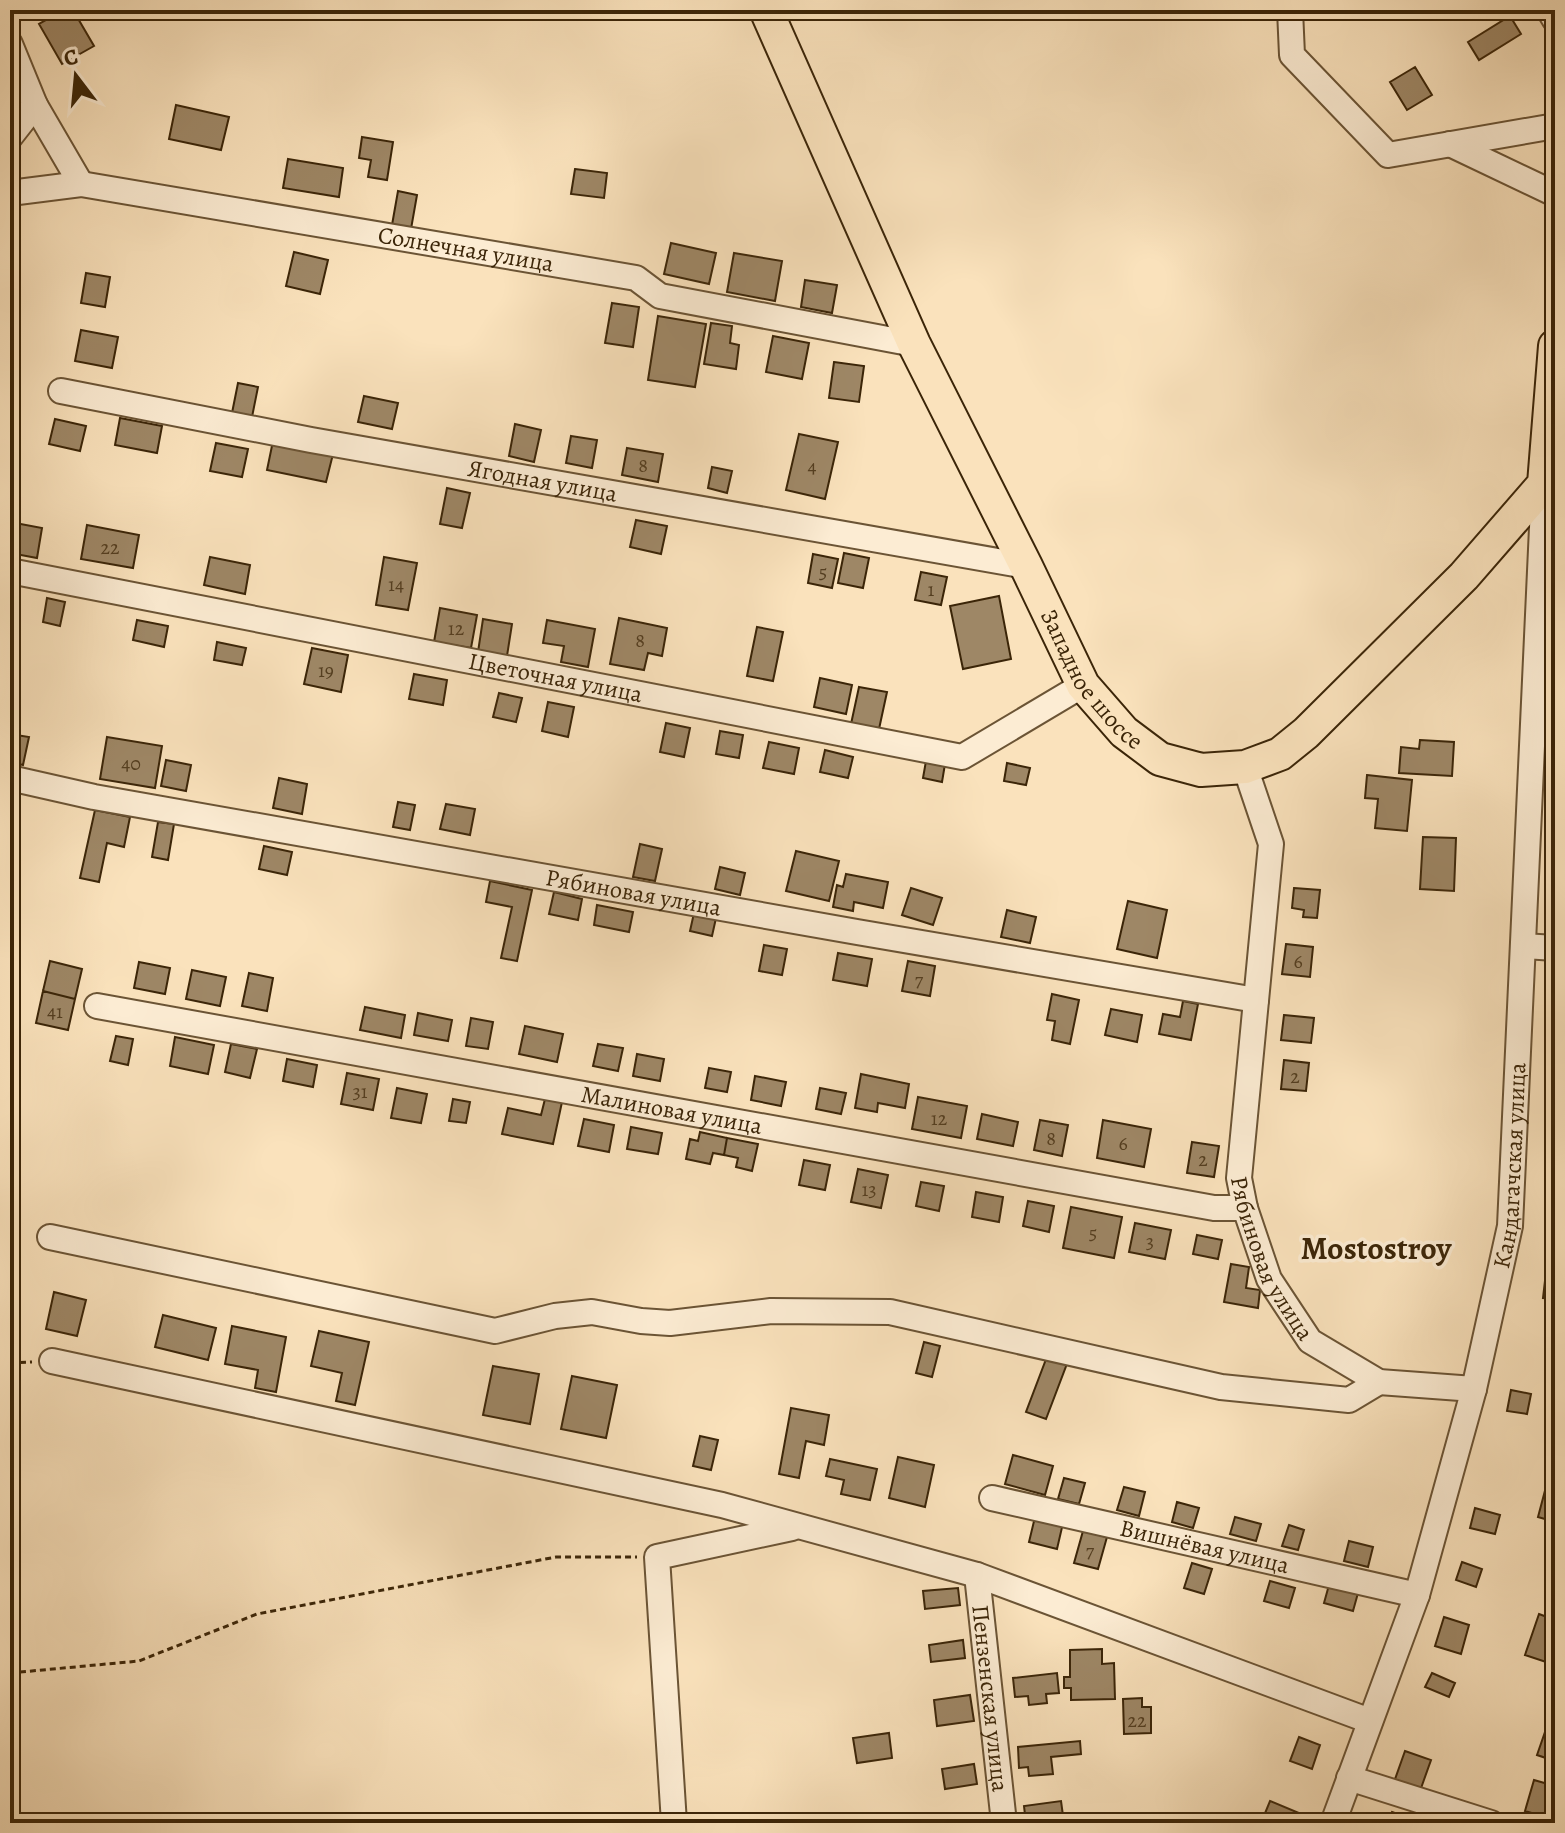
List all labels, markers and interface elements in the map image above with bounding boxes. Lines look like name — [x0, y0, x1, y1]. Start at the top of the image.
north arrow — [36, 36, 116, 116]
text: С — [60, 41, 81, 74]
street label: Солнечная улица — [376, 219, 556, 280]
street label: Ягодная улица — [465, 452, 620, 510]
house number: 8 — [638, 452, 648, 479]
house number: 4 — [807, 453, 817, 480]
house number: 22 — [101, 534, 120, 561]
house number: 5 — [819, 558, 827, 585]
house number: 14 — [388, 571, 404, 598]
house number: 1 — [928, 576, 935, 603]
street label: Западное шоссе — [1033, 604, 1150, 757]
house number: 12 — [448, 615, 465, 642]
house number: 8 — [635, 627, 645, 654]
street label: Цветочная улица — [466, 645, 645, 710]
house number: 19 — [318, 657, 334, 684]
house number: 40 — [121, 750, 141, 777]
street label: Рябиновая улица — [543, 861, 724, 924]
house number: 6 — [1293, 948, 1303, 975]
house number: 7 — [915, 966, 924, 993]
house number: 41 — [47, 998, 63, 1025]
street label: Кандагачская улица — [1485, 1062, 1533, 1271]
house number: 2 — [1290, 1063, 1300, 1090]
house number: 31 — [352, 1078, 368, 1105]
street label: Малиновая улица — [579, 1078, 765, 1142]
house number: 12 — [931, 1105, 948, 1132]
house number: 8 — [1046, 1125, 1056, 1152]
house number: 6 — [1118, 1130, 1128, 1157]
house number: 2 — [1198, 1146, 1208, 1173]
street label: Рябиновая улица — [1223, 1173, 1321, 1347]
house number: 13 — [861, 1176, 877, 1203]
house number: 5 — [1089, 1219, 1097, 1246]
district label: Mostostroy — [1301, 1226, 1452, 1270]
house number: 3 — [1146, 1228, 1154, 1255]
street label: Вишнёвая улица — [1117, 1512, 1292, 1581]
house number: 7 — [1086, 1537, 1095, 1564]
street label: Пензенская улица — [964, 1603, 1016, 1793]
house number: 22 — [1128, 1707, 1147, 1734]

